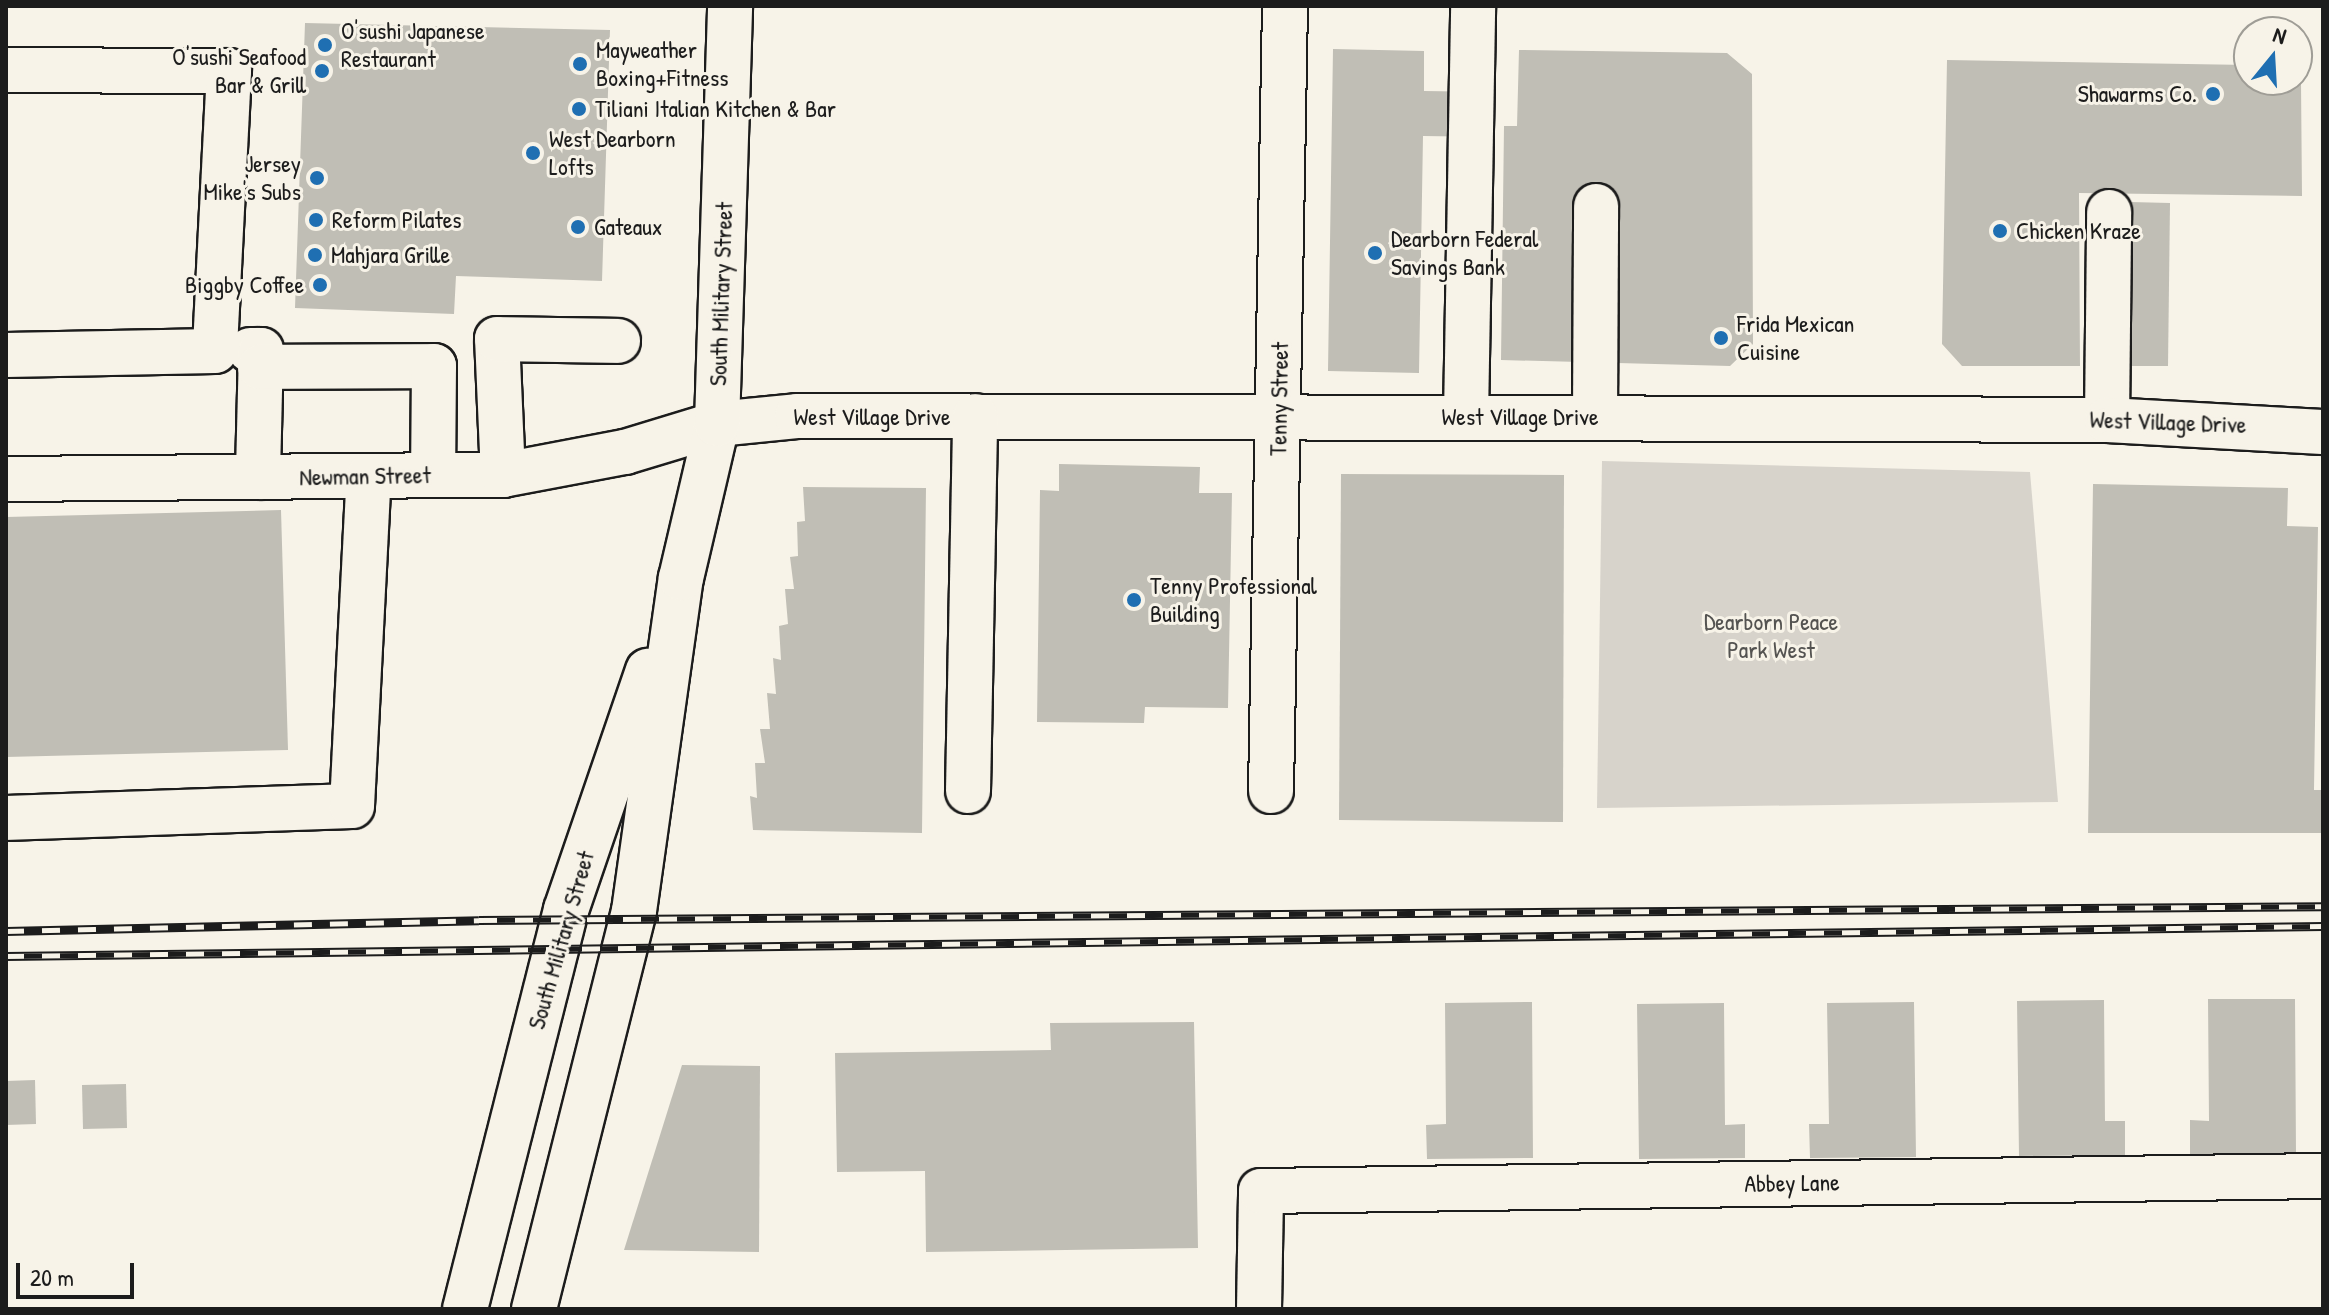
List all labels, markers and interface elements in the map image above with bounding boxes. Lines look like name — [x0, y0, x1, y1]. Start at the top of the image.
north arrow — [2233, 16, 2313, 96]
place label: O'sushi Japanese Restaurant — [341, 17, 484, 73]
text: N — [2270, 19, 2290, 51]
marker: O'sushi Japanese Restaurant — [316, 36, 334, 54]
place label: Mayweather Boxing+Fitness — [596, 36, 729, 92]
place label: O'sushi Seafood Bar & Grill — [172, 43, 306, 99]
marker: Mayweather Boxing+Fitness — [571, 55, 589, 73]
marker: O'sushi Seafood Bar & Grill — [313, 62, 331, 80]
place label: Shawarms Co. — [2078, 80, 2197, 108]
marker: Shawarms Co. — [2204, 85, 2222, 103]
place label: Tiliani Italian Kitchen & Bar — [595, 95, 836, 123]
marker: Tiliani Italian Kitchen & Bar — [570, 100, 588, 118]
place label: West Dearborn Lofts — [549, 125, 676, 181]
marker: West Dearborn Lofts — [524, 144, 542, 162]
place label: Jersey Mike's Subs — [203, 150, 301, 206]
marker: Jersey Mike's Subs — [308, 169, 326, 187]
street label: South Military Street — [703, 202, 739, 386]
place label: Reform Pilates — [332, 206, 462, 234]
marker: Reform Pilates — [307, 211, 325, 229]
place label: Gateaux — [594, 213, 662, 241]
place label: Chicken Kraze — [2016, 217, 2141, 245]
marker: Gateaux — [569, 218, 587, 236]
marker: Chicken Kraze — [1991, 222, 2009, 240]
place label: Dearborn Federal Savings Bank — [1391, 225, 1538, 281]
place label: Mahjara Grille — [331, 241, 450, 269]
marker: Dearborn Federal Savings Bank — [1366, 244, 1384, 262]
marker: Mahjara Grille — [306, 246, 324, 264]
place label: Biggby Coffee — [185, 271, 304, 299]
marker: Biggby Coffee — [311, 276, 329, 294]
place label: Frida Mexican Cuisine — [1737, 310, 1854, 366]
marker: Frida Mexican Cuisine — [1712, 329, 1730, 347]
street label: Tenny Street — [1264, 342, 1294, 456]
street label: West Village Drive — [794, 403, 950, 431]
street label: West Village Drive — [1442, 403, 1598, 431]
street label: West Village Drive — [2089, 405, 2247, 439]
street label: Newman Street — [299, 460, 431, 492]
place label: Tenny Professional Building — [1150, 572, 1317, 628]
marker: Tenny Professional Building — [1125, 591, 1143, 609]
park label: Dearborn Peace Park West — [1704, 608, 1838, 664]
street label: South Military Street — [522, 848, 600, 1032]
street label: Abbey Lane — [1744, 1168, 1840, 1198]
scale bar — [20, 1247, 138, 1297]
text: 20 m — [30, 1261, 74, 1293]

